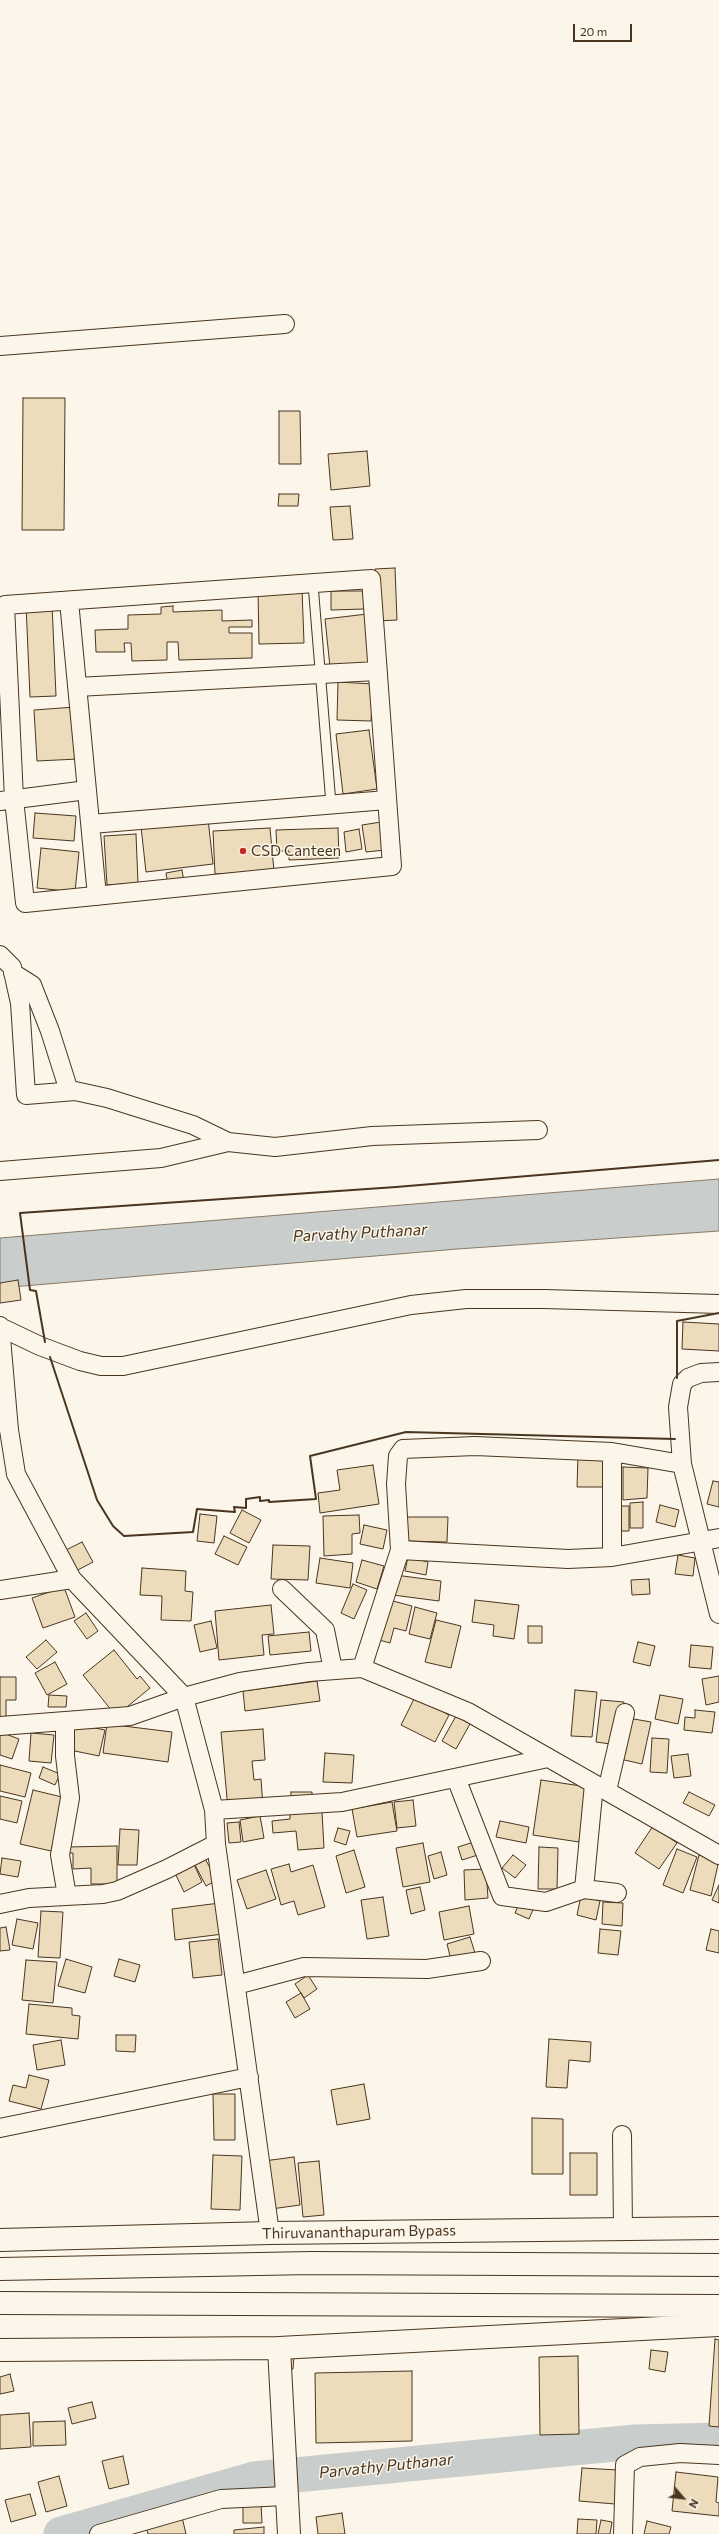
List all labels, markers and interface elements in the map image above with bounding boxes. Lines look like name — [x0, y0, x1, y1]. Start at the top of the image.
scale bar — [575, 16, 634, 42]
text: 20 m — [580, 24, 607, 38]
place label: CSD Canteen — [251, 842, 341, 860]
marker: CSD Canteen — [238, 846, 248, 856]
water label: Parvathy Puthanar — [292, 1220, 428, 1246]
street label: Thiruvananthapuram Bypass — [262, 2221, 456, 2243]
water label: Parvathy Puthanar — [318, 2449, 454, 2483]
north arrow — [663, 2478, 703, 2518]
text: N — [686, 2497, 702, 2511]

